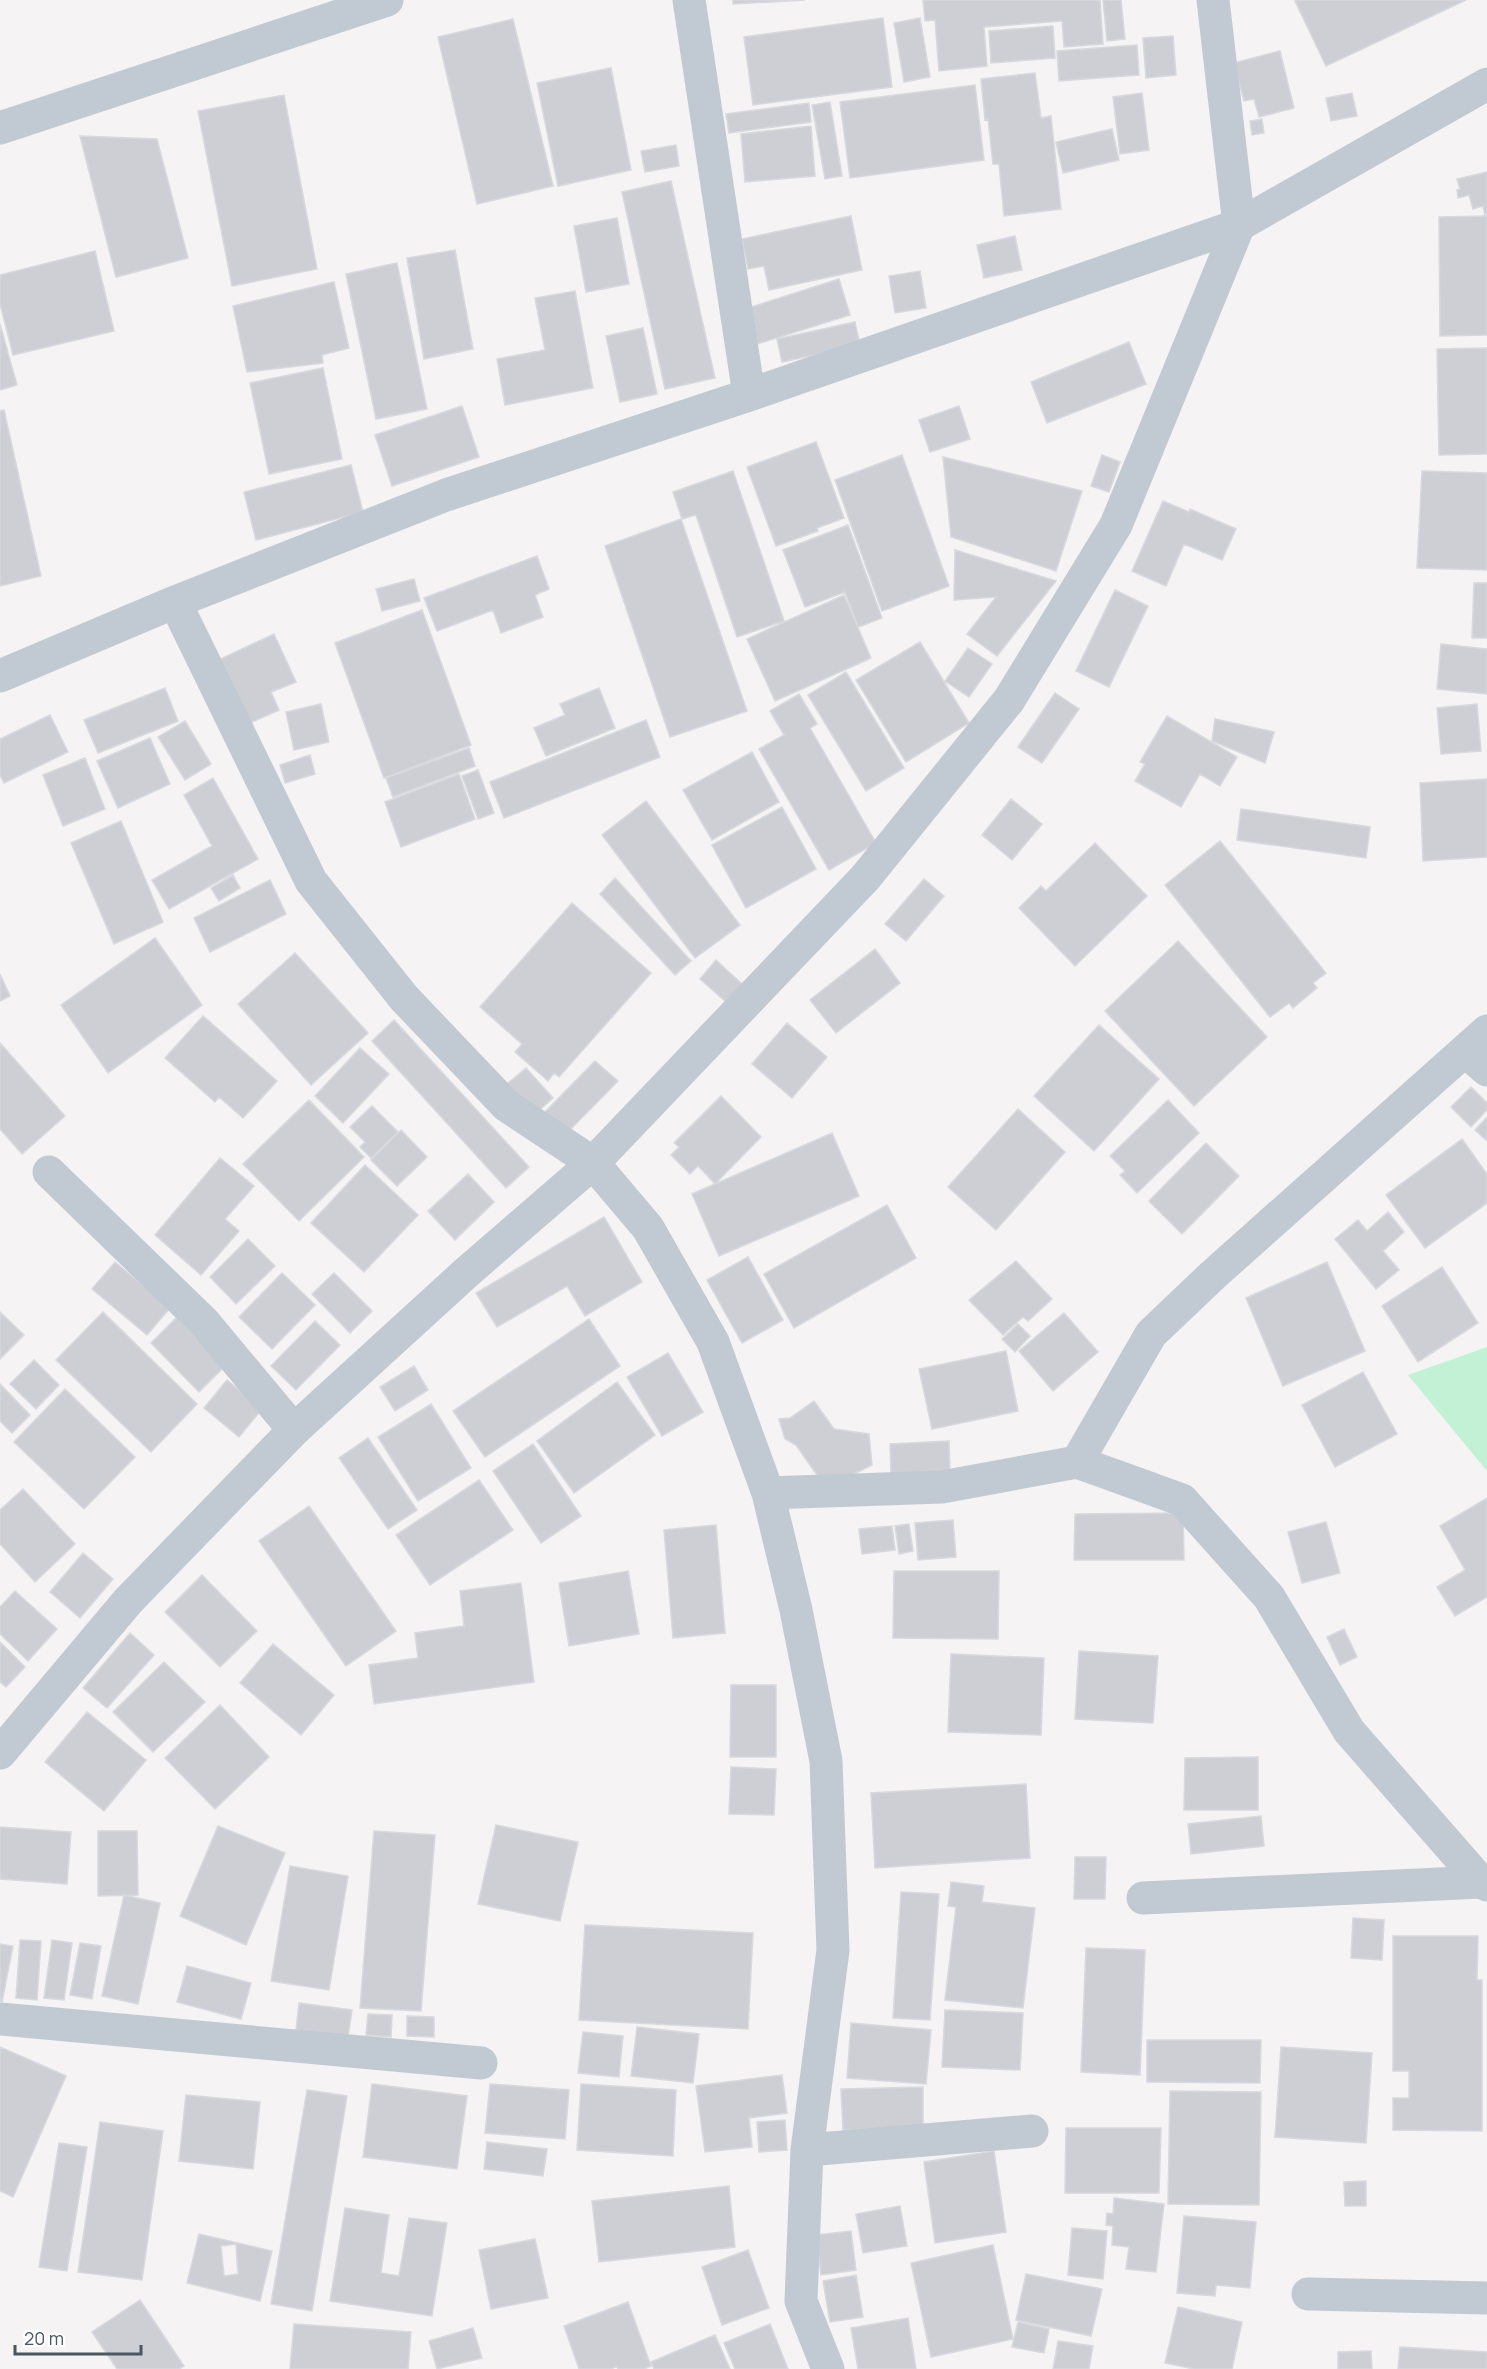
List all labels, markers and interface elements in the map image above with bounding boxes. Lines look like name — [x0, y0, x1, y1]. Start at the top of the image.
scale bar — [15, 2318, 141, 2356]
text: 20 m — [24, 2326, 64, 2350]

